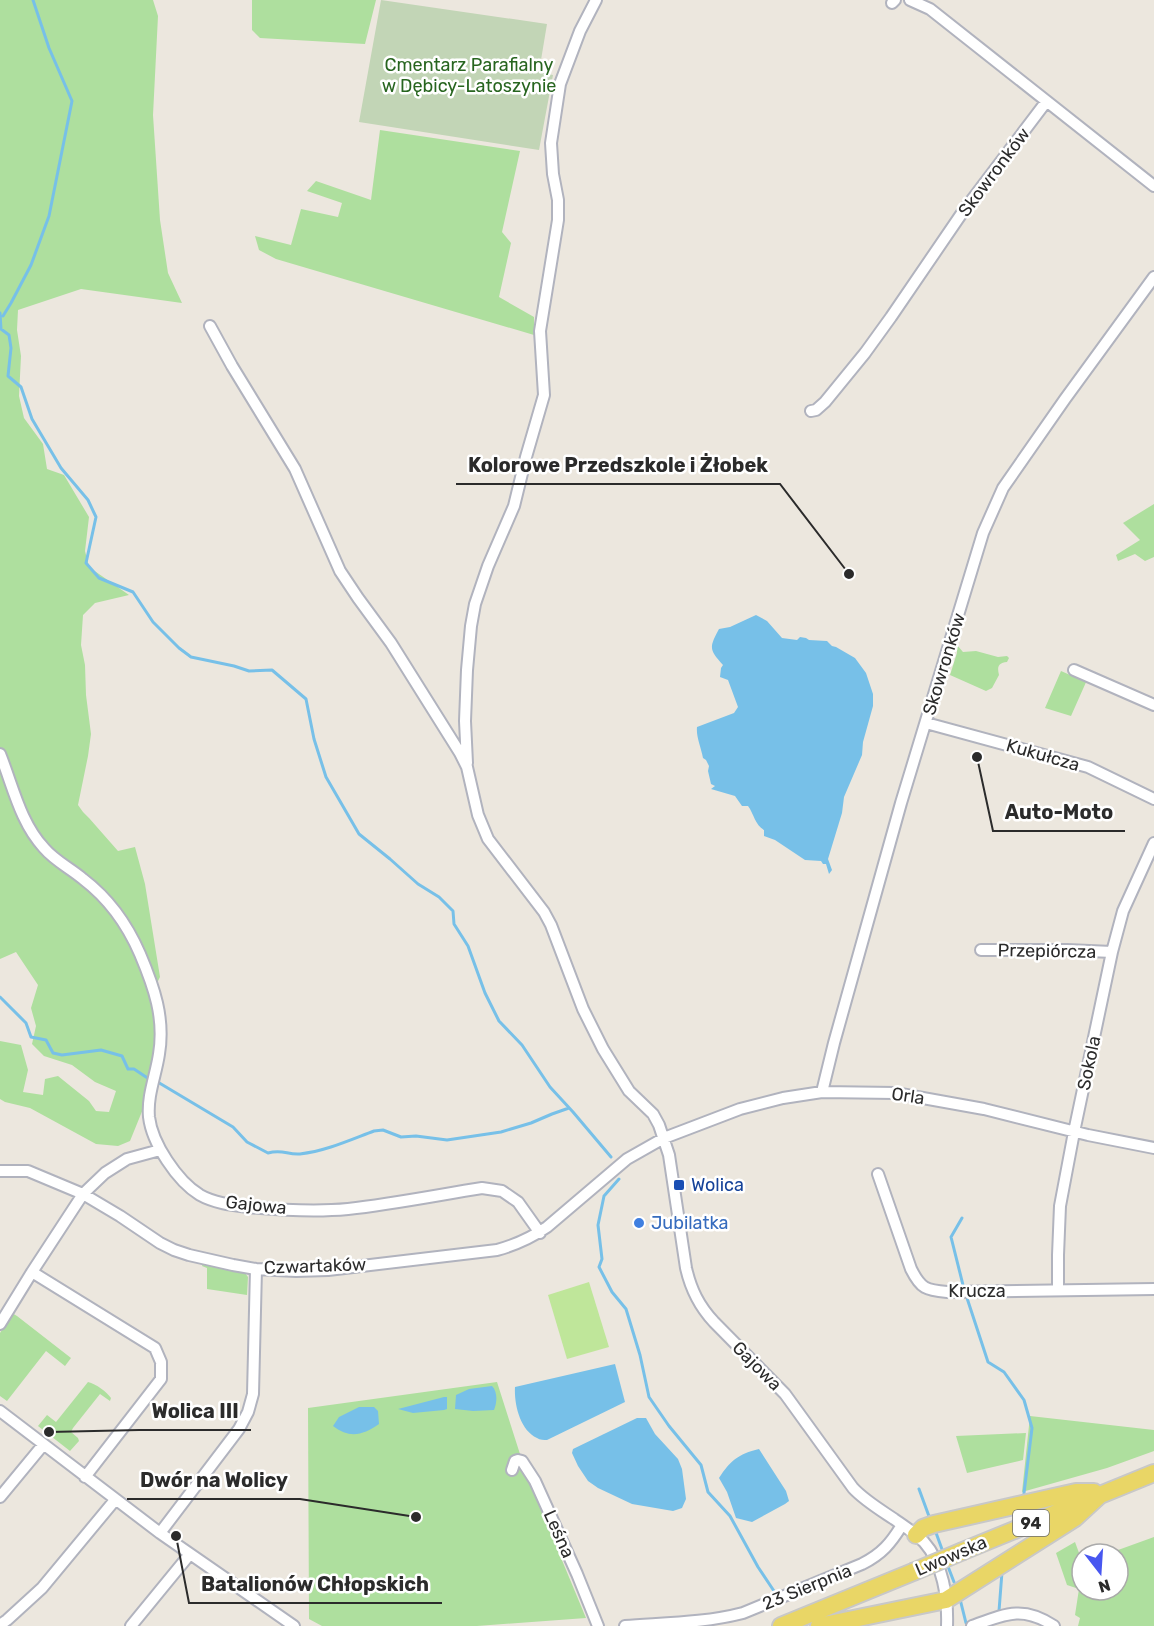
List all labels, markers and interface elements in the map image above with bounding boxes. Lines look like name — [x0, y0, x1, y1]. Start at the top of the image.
park label: Cmentarz Parafialny w Dębicy-Latoszynie — [382, 54, 556, 97]
street label: Skowronków — [953, 123, 1035, 221]
callout: Kolorowe Przedszkole i Żłobek — [456, 446, 780, 484]
text: Kolorowe Przedszkole i Żłobek — [468, 453, 768, 477]
street label: Skowronków — [918, 610, 970, 718]
street label: Kukułcza — [1004, 734, 1082, 776]
callout: Auto-Moto — [993, 793, 1125, 831]
text: Auto-Moto — [1005, 800, 1113, 824]
street label: Przepiórcza — [997, 939, 1097, 963]
street label: Sokola — [1073, 1034, 1105, 1092]
street label: Orla — [890, 1083, 926, 1109]
place label: Wolica — [691, 1174, 744, 1196]
marker: Wolica — [672, 1178, 686, 1192]
street label: Gajowa — [224, 1191, 288, 1219]
place label: Jubilatka — [651, 1212, 729, 1234]
marker: Jubilatka — [632, 1216, 646, 1230]
street label: Czwartaków — [263, 1253, 367, 1279]
street label: Krucza — [948, 1280, 1006, 1302]
street label: Gajowa — [728, 1337, 786, 1395]
callout: Wolica III — [139, 1392, 251, 1430]
text: Wolica III — [151, 1399, 239, 1423]
callout: Dwór na Wolicy — [127, 1461, 300, 1499]
text: Dwór na Wolicy — [140, 1468, 288, 1492]
street label: Leśna — [539, 1507, 579, 1561]
road number: 94 — [1013, 1510, 1049, 1536]
street label: Lwowska — [912, 1531, 990, 1581]
north arrow — [1070, 1542, 1130, 1602]
street label: 23 Sierpnia — [759, 1559, 855, 1615]
callout: Batalionów Chłopskich — [189, 1565, 442, 1603]
text: Batalionów Chłopskich — [201, 1572, 429, 1596]
text: N — [1096, 1575, 1113, 1597]

